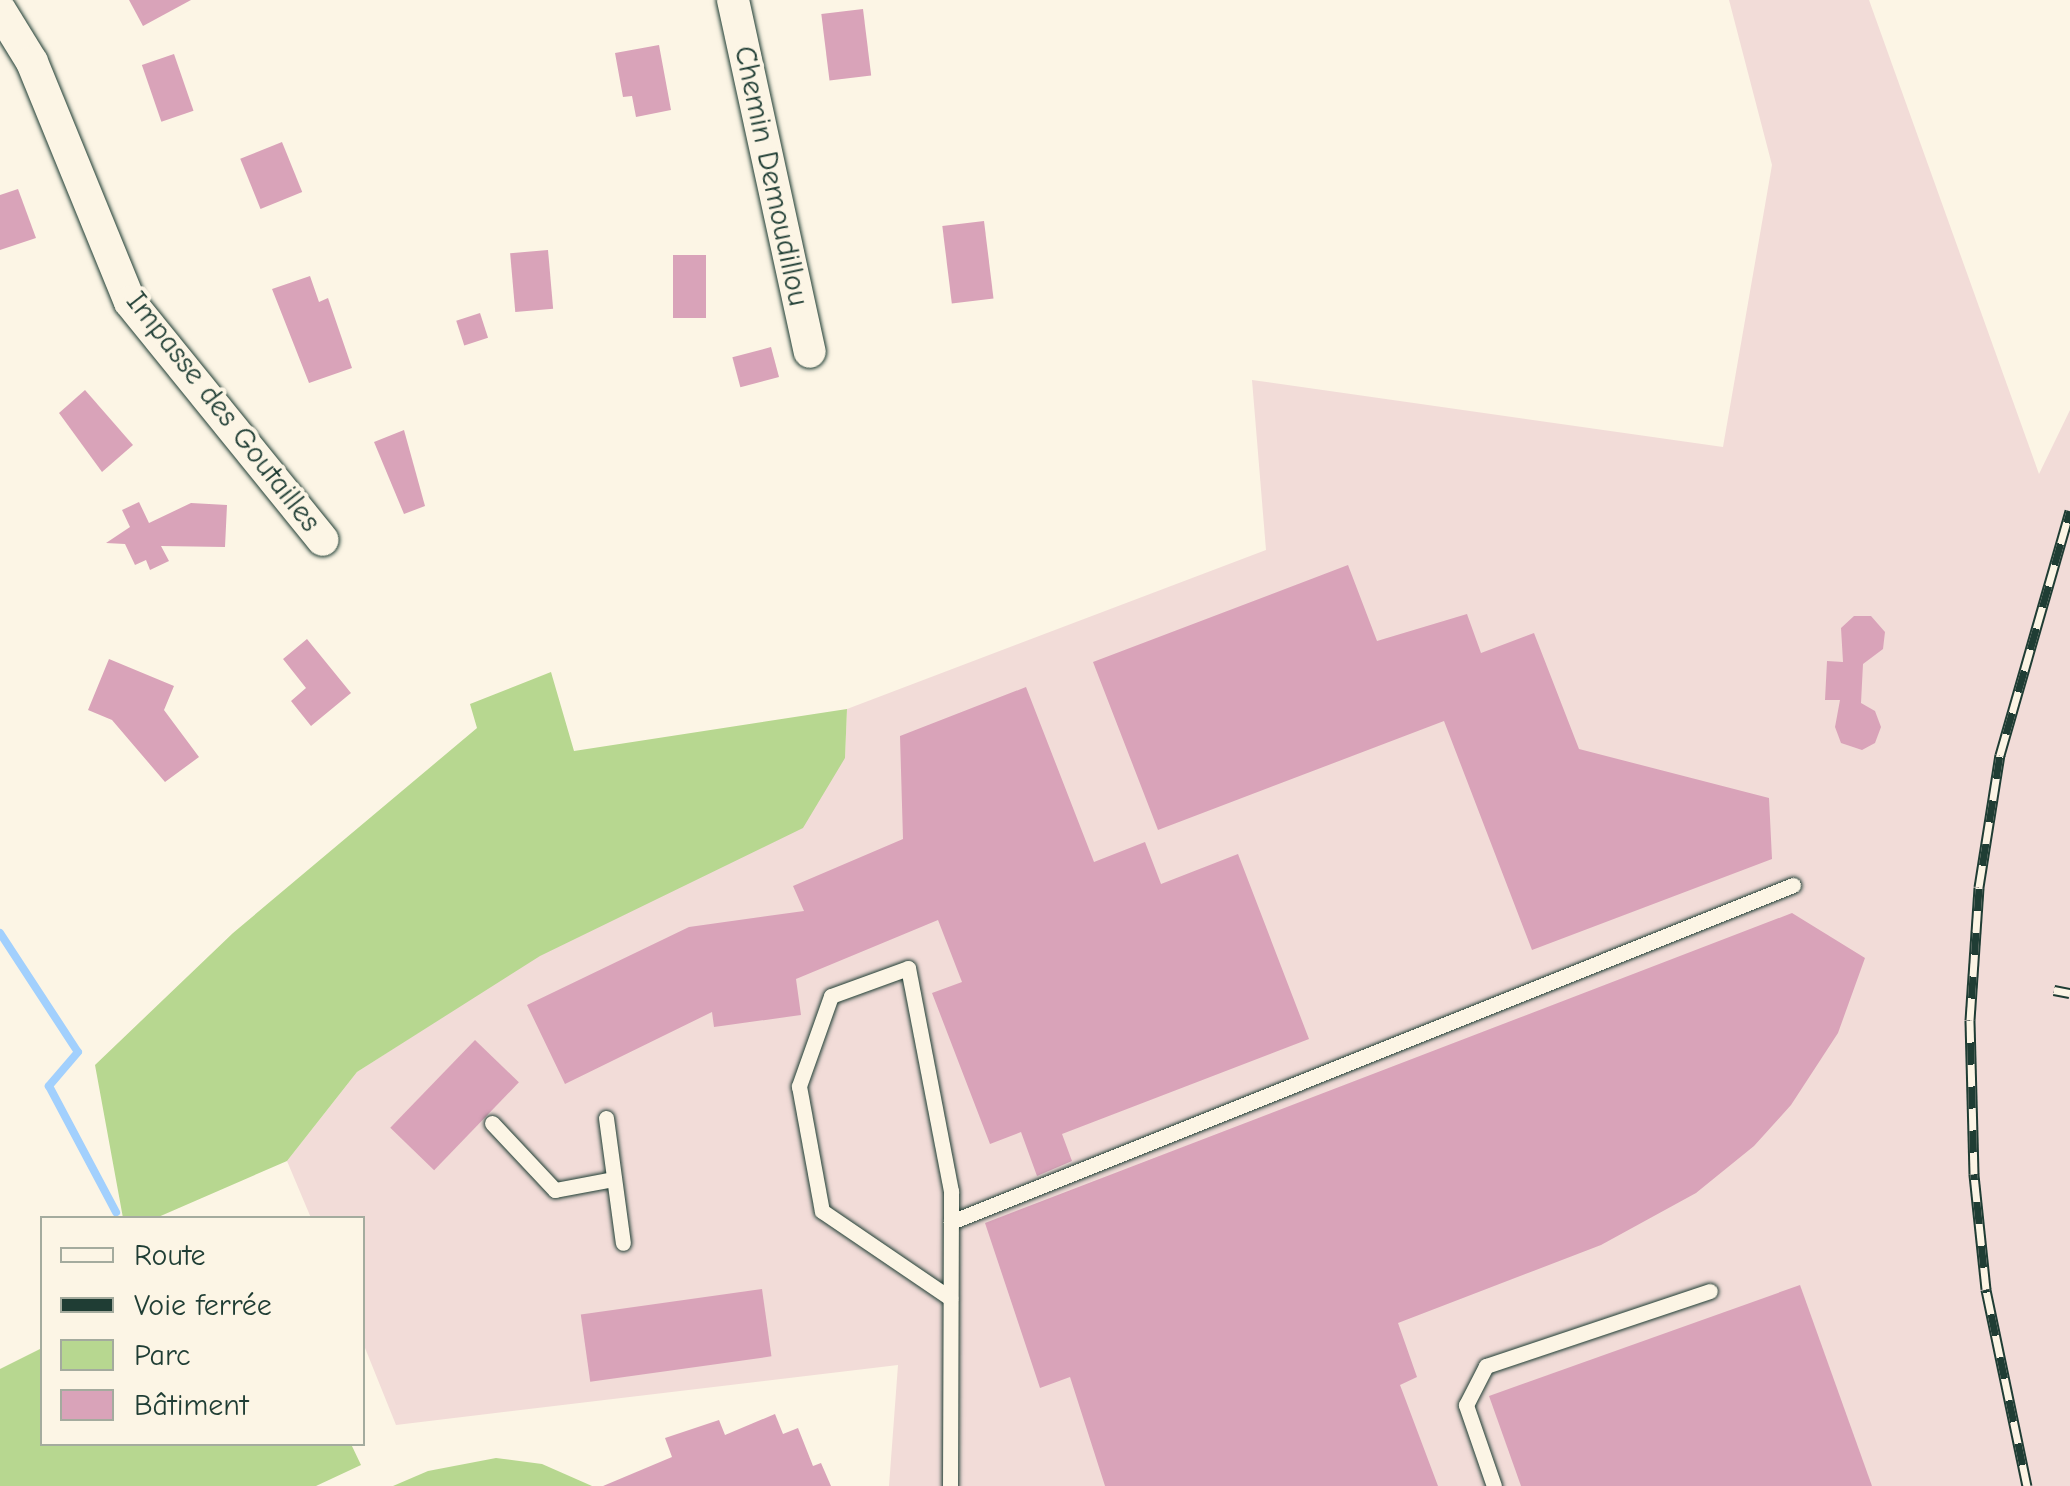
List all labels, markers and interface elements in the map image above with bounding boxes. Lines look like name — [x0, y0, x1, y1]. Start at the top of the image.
street label: Chemin Demoudillou — [726, 43, 816, 309]
street label: Impasse des Goutailles — [118, 285, 328, 539]
legend — [40, 1216, 365, 1446]
text: Route — [134, 1238, 205, 1273]
text: Voie ferrée — [134, 1288, 272, 1323]
text: Parc — [134, 1338, 191, 1373]
text: Bâtiment — [134, 1388, 248, 1423]

